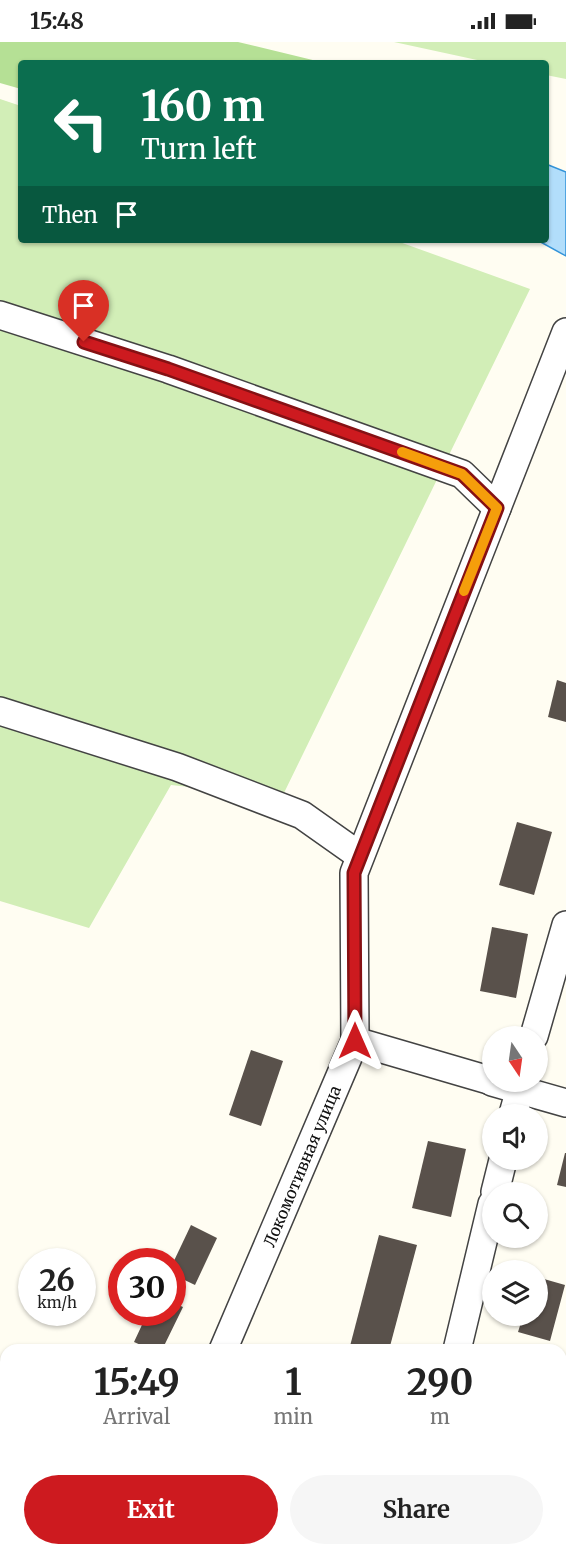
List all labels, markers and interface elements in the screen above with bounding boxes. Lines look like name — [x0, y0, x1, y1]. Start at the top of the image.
text: 15:48 — [30, 7, 84, 35]
text: 160 m — [141, 80, 265, 132]
icon: left — [42, 84, 120, 162]
text: Turn left — [141, 132, 256, 166]
icon: arrive — [110, 198, 143, 231]
text: Then — [42, 201, 98, 229]
pin — [58, 280, 109, 342]
icon: arrive — [67, 289, 100, 322]
position arrow — [323, 1009, 387, 1073]
north arrow — [482, 1026, 548, 1092]
map controls — [482, 1026, 548, 1326]
street label: Локомотивная улица — [259, 1082, 345, 1250]
button: sound — [482, 1104, 548, 1170]
button: search — [482, 1182, 548, 1248]
speed limit sign: 30 — [108, 1248, 186, 1326]
button: layers — [482, 1260, 548, 1326]
text: 26 — [39, 1261, 75, 1299]
text: km/h — [37, 1293, 77, 1312]
text: 15:49 — [94, 1360, 180, 1405]
text: 1 — [285, 1360, 302, 1405]
text: 290 — [407, 1360, 473, 1405]
text: Arrival — [103, 1404, 170, 1429]
text: min — [274, 1404, 313, 1429]
text: m — [430, 1404, 450, 1429]
button: Exit — [24, 1475, 278, 1544]
button: Share — [290, 1475, 543, 1544]

